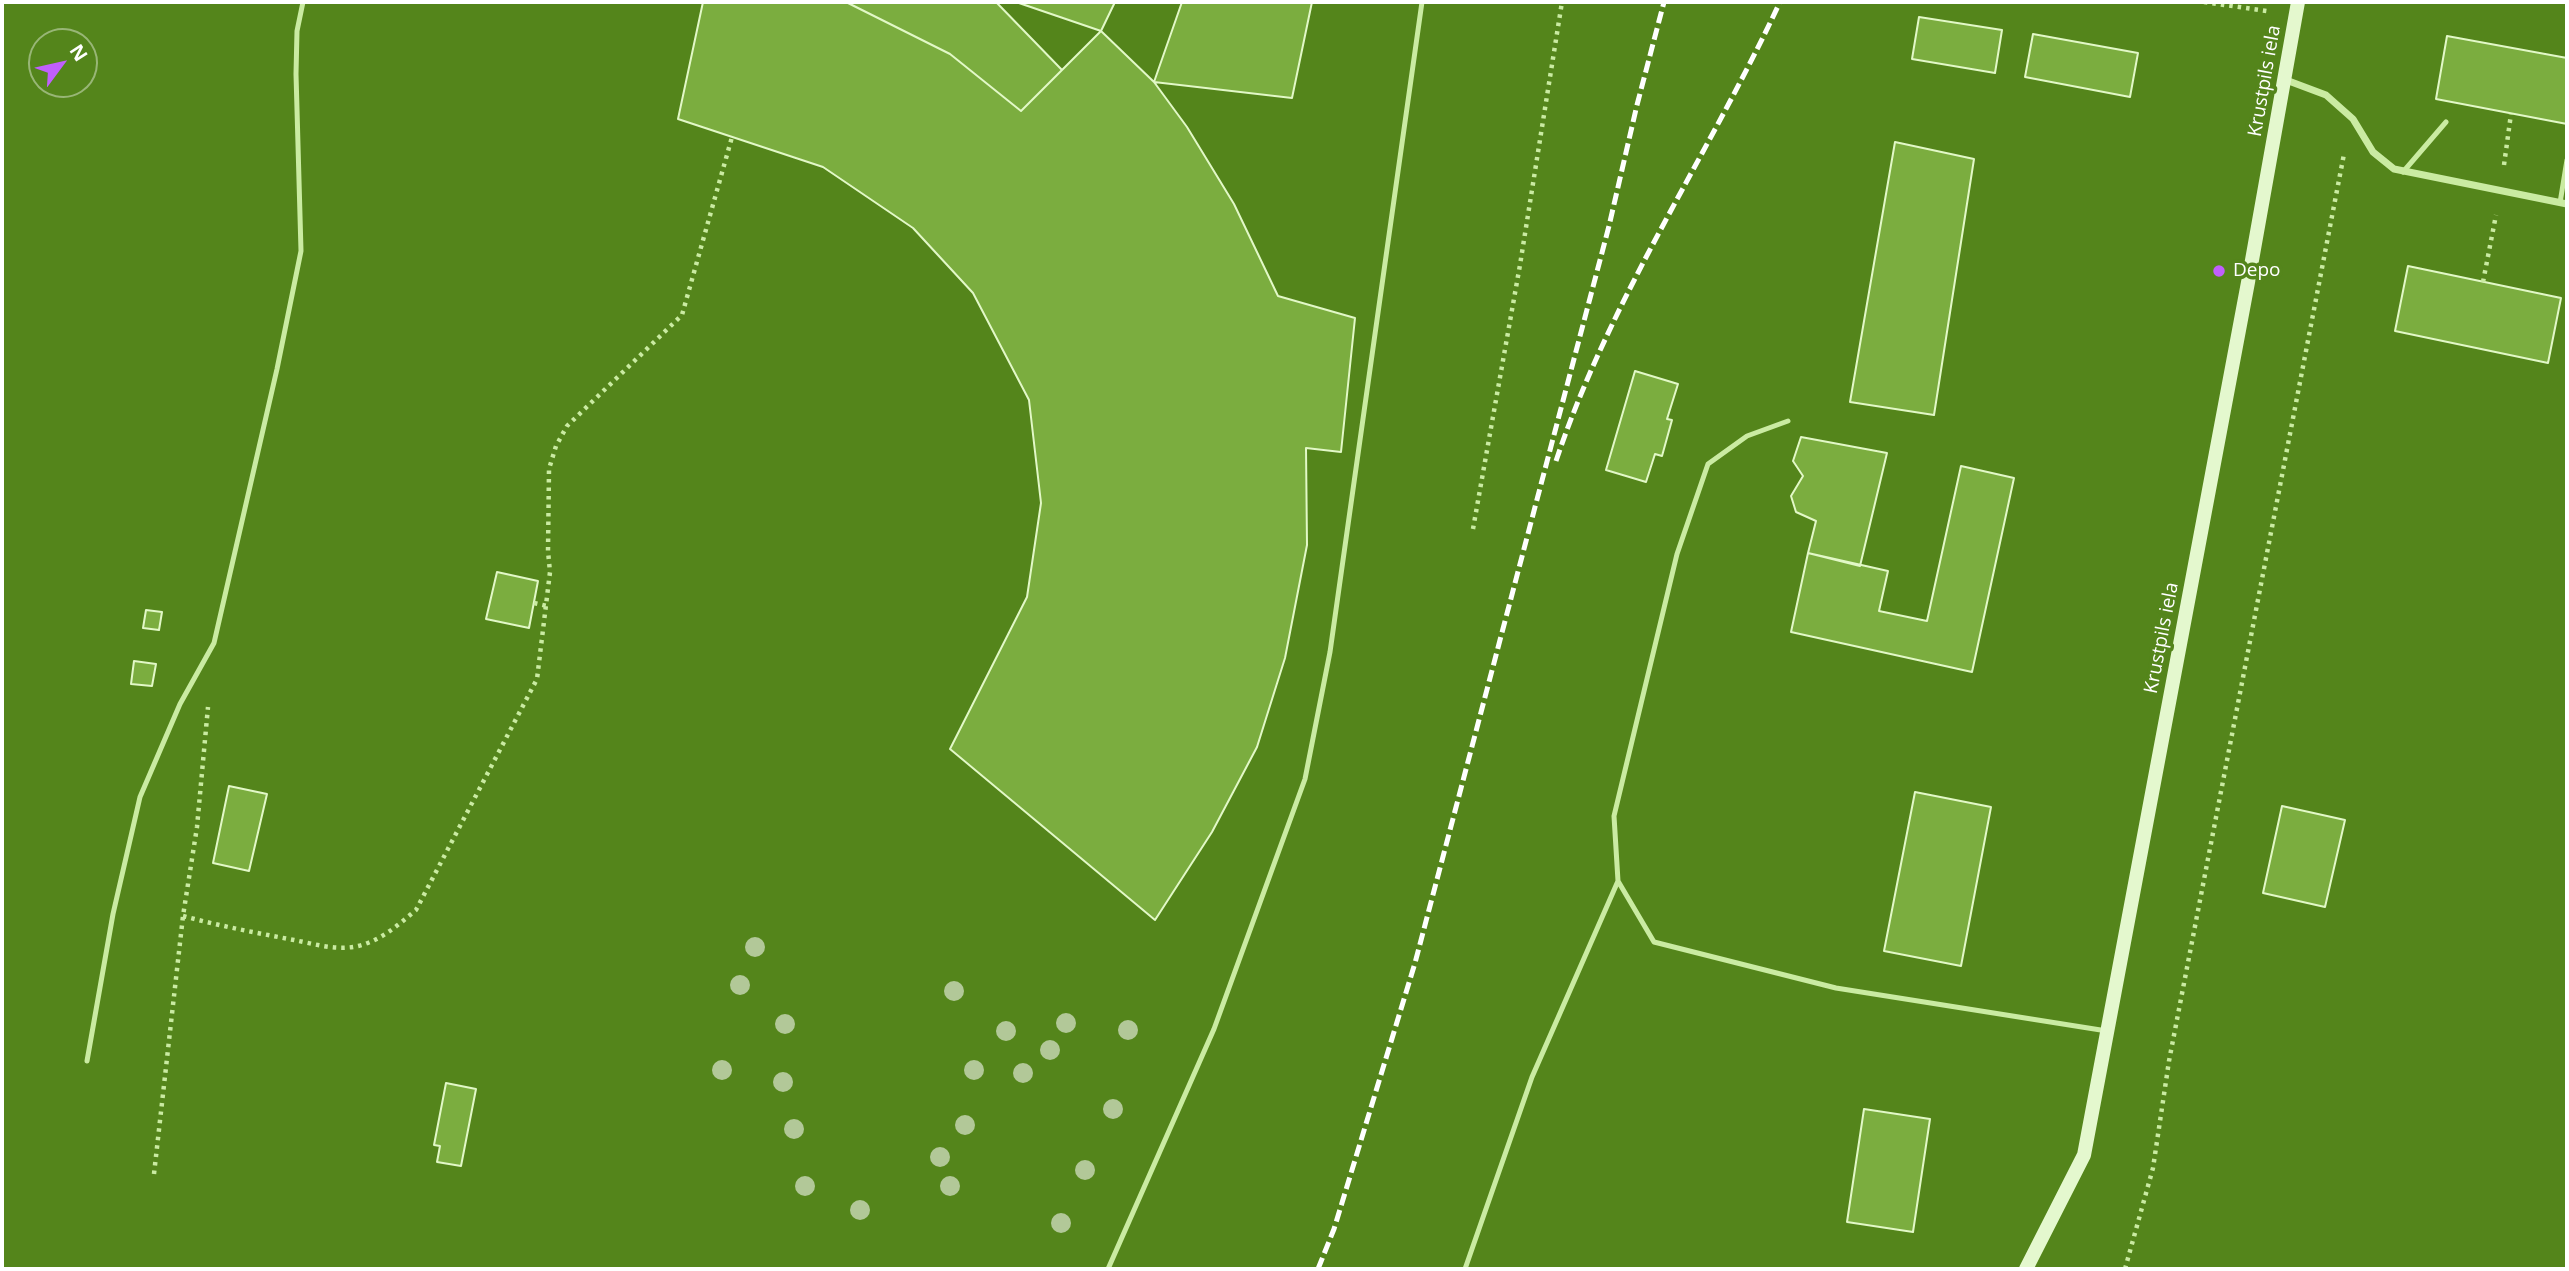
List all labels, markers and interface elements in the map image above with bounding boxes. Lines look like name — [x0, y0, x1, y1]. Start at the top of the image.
street label: Krustpils iela — [2244, 23, 2286, 139]
north arrow — [28, 28, 98, 98]
text: N — [64, 39, 94, 66]
place label: Depo — [2233, 260, 2281, 282]
marker: Depo — [2211, 263, 2227, 279]
street label: Krustpils iela — [2140, 580, 2184, 696]

